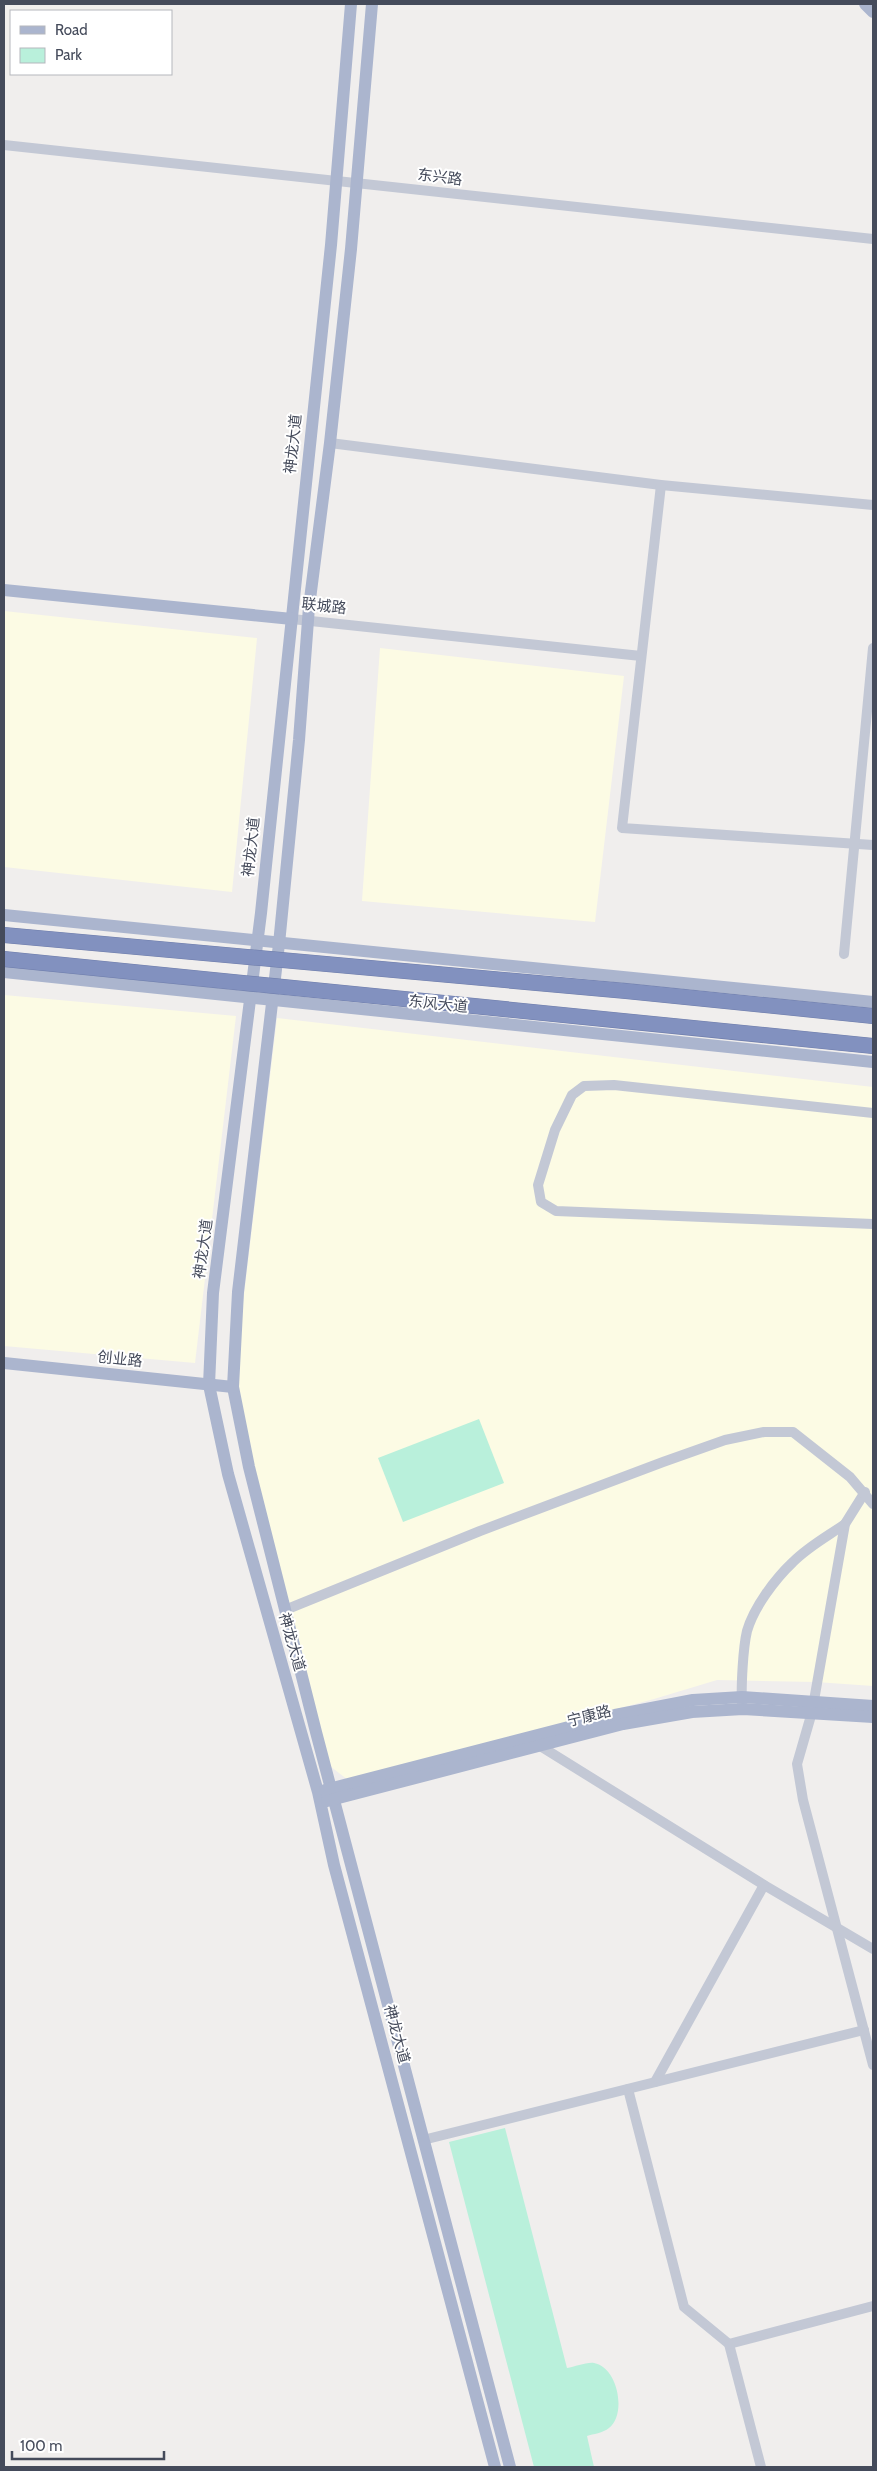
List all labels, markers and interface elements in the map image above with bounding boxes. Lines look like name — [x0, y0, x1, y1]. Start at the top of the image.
legend — [10, 10, 172, 75]
text: Road — [55, 21, 88, 39]
text: Park — [55, 46, 82, 64]
street label: 东兴路 — [417, 165, 463, 189]
street label: 神龙大道 — [281, 413, 305, 475]
street label: 联城路 — [301, 595, 347, 617]
street label: 神龙大道 — [239, 816, 263, 878]
street label: 东风大道 — [407, 992, 469, 1016]
street label: 神龙大道 — [190, 1218, 216, 1280]
street label: 创业路 — [97, 1348, 143, 1370]
street label: 神龙大道 — [275, 1611, 309, 1673]
street label: 宁康路 — [565, 1702, 613, 1730]
street label: 神龙大道 — [381, 2003, 413, 2065]
scale bar — [12, 2428, 165, 2460]
text: 100 m — [20, 2437, 62, 2455]

